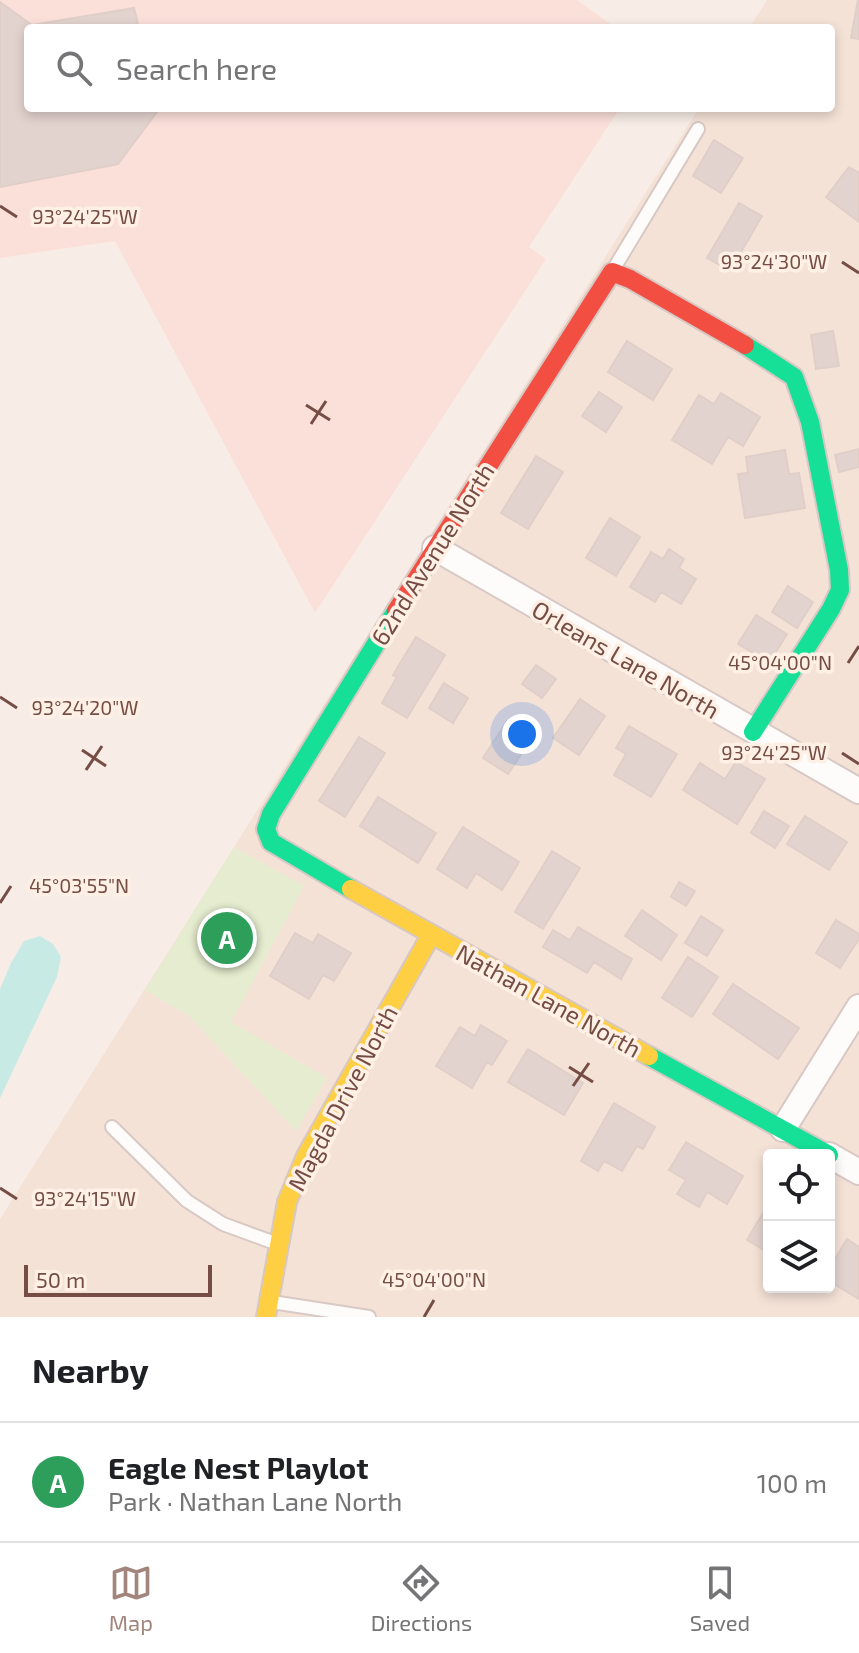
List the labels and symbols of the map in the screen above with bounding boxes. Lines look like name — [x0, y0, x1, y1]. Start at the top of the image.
text: 93°24'25"W — [32, 204, 138, 228]
text: 93°24'30"W — [721, 249, 827, 273]
street label: 62nd Avenue North — [364, 458, 500, 650]
street label: Orleans Lane North — [527, 594, 725, 724]
text: 45°04'00"N — [728, 650, 832, 674]
text: 93°24'20"W — [32, 695, 138, 719]
your location — [502, 714, 542, 754]
text: 93°24'25"W — [721, 740, 827, 764]
text: 45°03'55"N — [29, 873, 129, 897]
pin: A — [201, 908, 253, 968]
street label: Nathan Lane North — [452, 937, 646, 1063]
street label: Magda Drive North — [281, 1001, 403, 1195]
text: 93°24'15"W — [34, 1186, 136, 1210]
scale bar — [24, 1261, 212, 1297]
text: 45°04'00"N — [382, 1267, 486, 1291]

